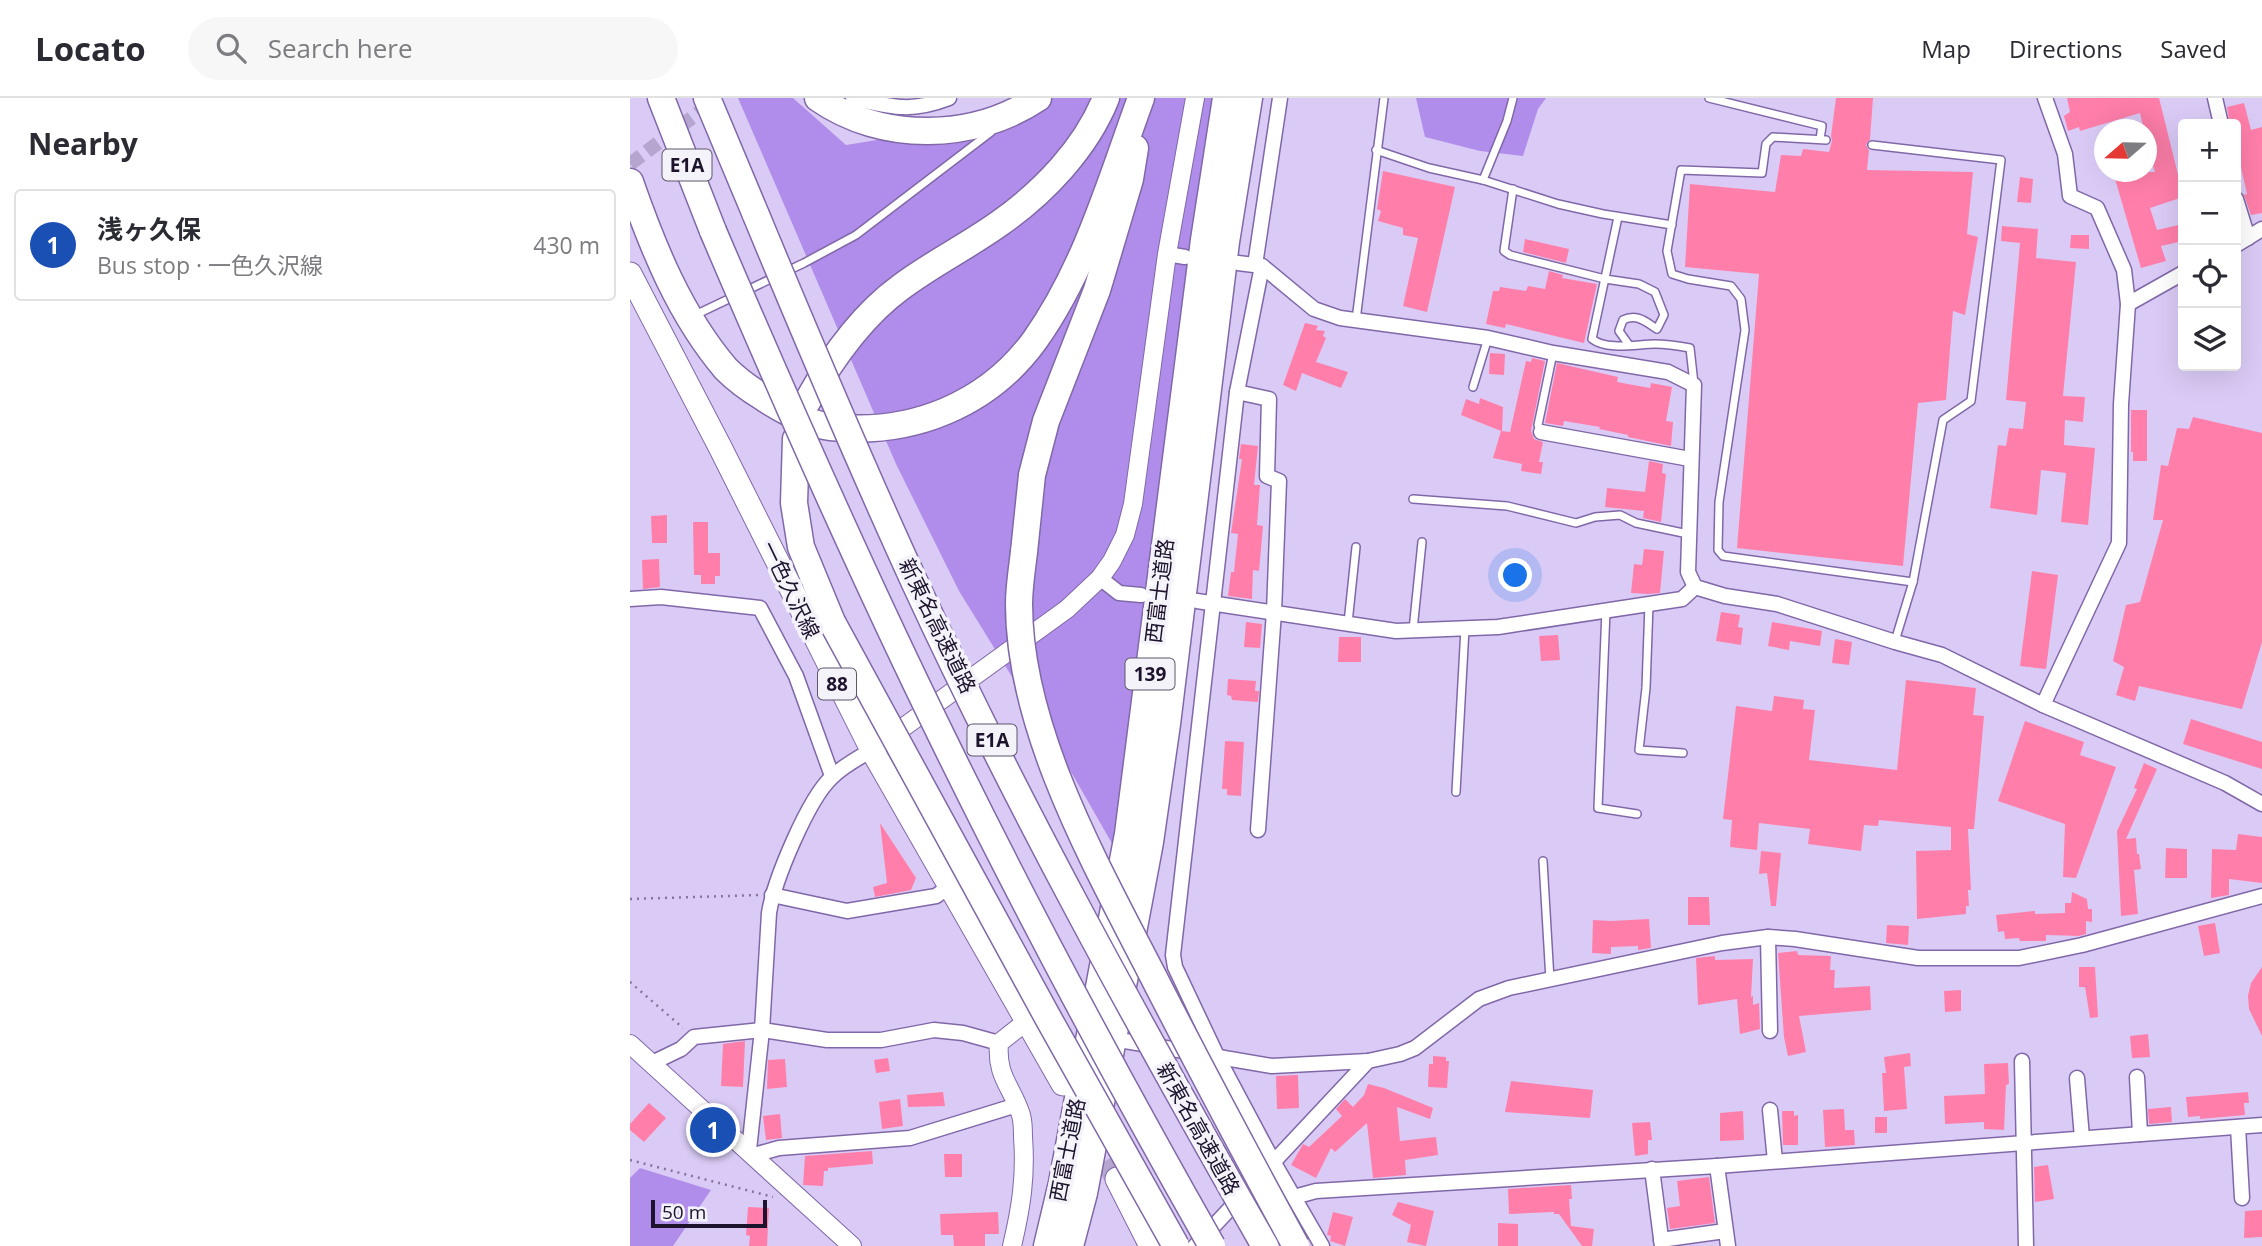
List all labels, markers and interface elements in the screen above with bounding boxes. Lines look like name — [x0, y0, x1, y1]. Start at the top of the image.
search box — [188, 17, 678, 80]
text: Locato — [35, 26, 146, 71]
icon: search — [212, 29, 250, 67]
text: Search here — [268, 30, 413, 66]
text: Map — [1921, 32, 1971, 65]
text: Directions — [2009, 32, 2122, 65]
text: Saved — [2160, 32, 2227, 65]
north arrow — [2094, 119, 2157, 182]
map controls — [2178, 119, 2241, 371]
button: + — [2178, 119, 2241, 182]
text: Nearby — [28, 123, 138, 164]
road number: E1A — [662, 150, 712, 180]
button: − — [2178, 182, 2241, 245]
text: 浅ヶ久保 — [97, 211, 201, 247]
text: 1 — [46, 229, 60, 261]
text: 430 m — [533, 229, 600, 261]
button: locate — [2178, 245, 2241, 308]
text: Bus stop · 一色久沢線 — [97, 249, 323, 281]
button: layers — [2178, 308, 2241, 371]
street label: 一色久沢線 — [755, 536, 826, 643]
street label: 西富士道路 — [1139, 537, 1179, 645]
street label: 新東名高速道路 — [893, 553, 983, 698]
your location — [1498, 558, 1532, 592]
road number: 139 — [1126, 659, 1174, 690]
road number: 88 — [818, 668, 856, 699]
road number: E1A — [968, 724, 1016, 755]
street label: 新東名高速道路 — [1151, 1057, 1247, 1200]
street label: 西富士道路 — [1043, 1096, 1091, 1204]
pin: 1 — [690, 1104, 736, 1156]
scale bar — [651, 1197, 766, 1229]
text: 50 m — [662, 1199, 706, 1225]

